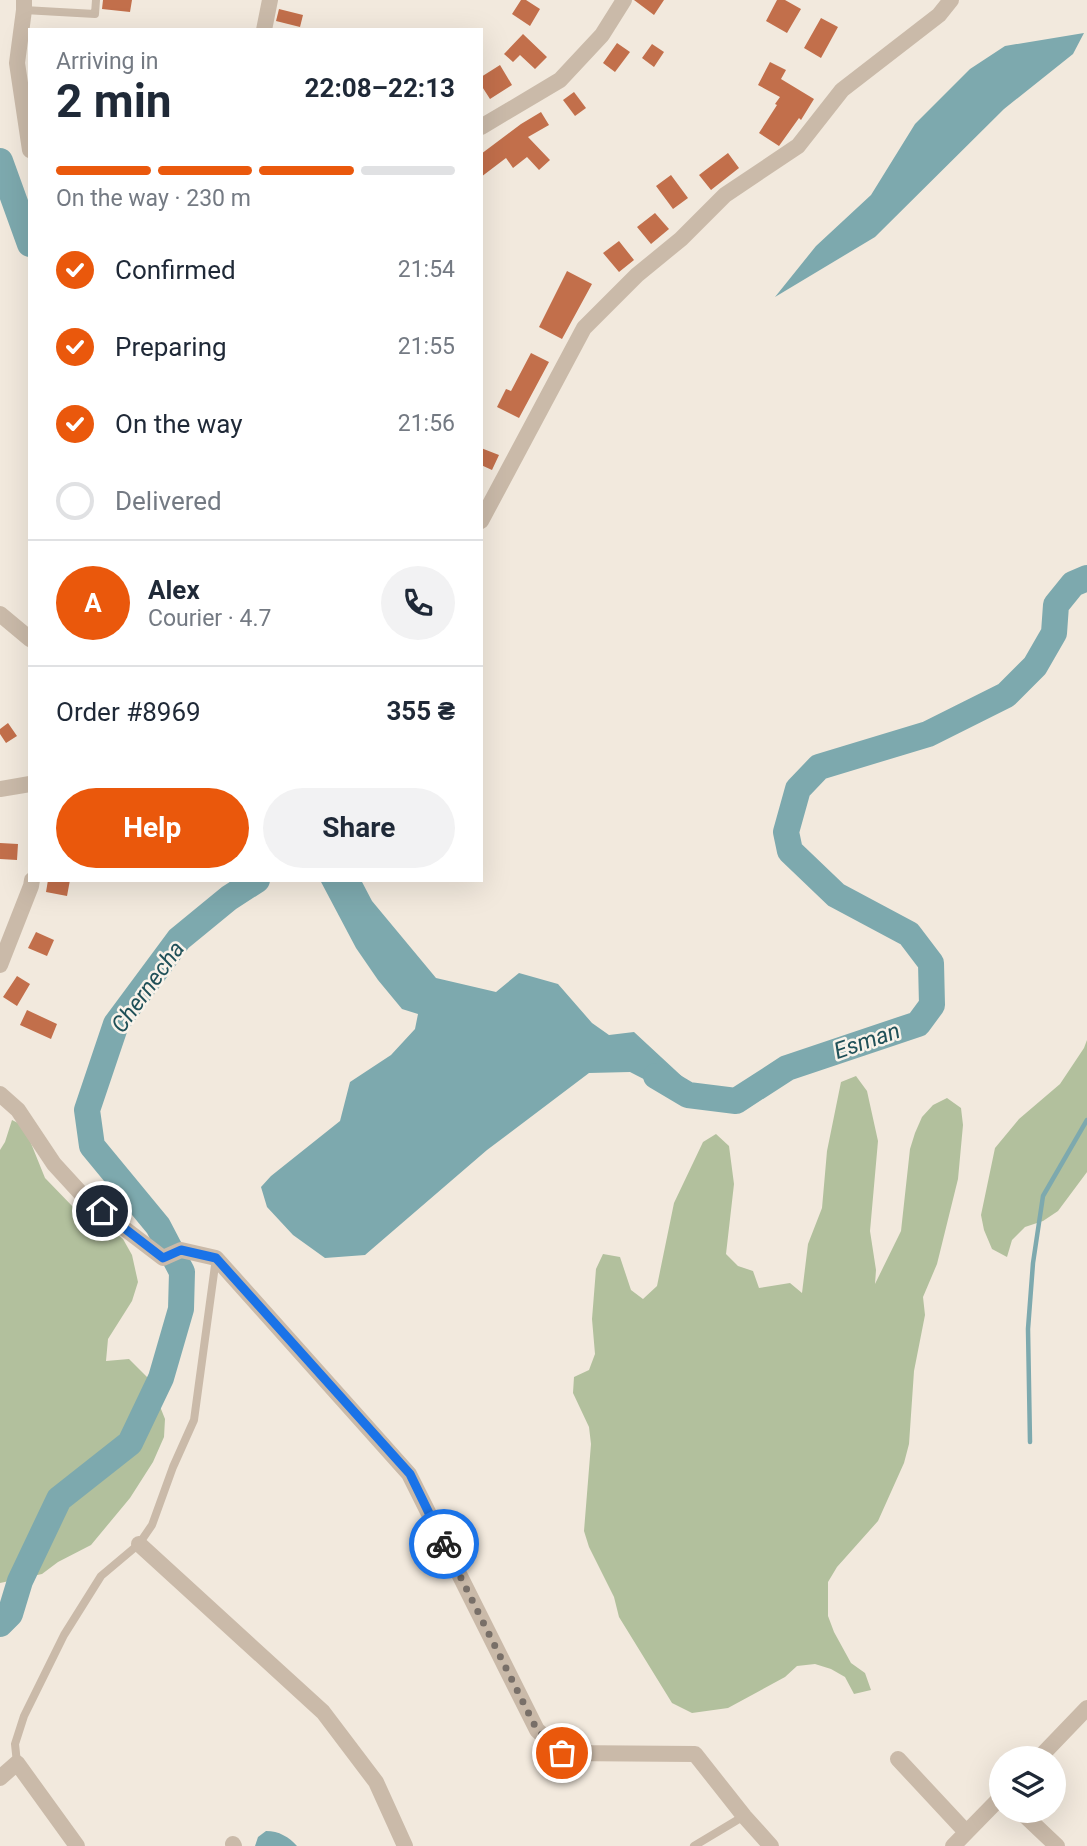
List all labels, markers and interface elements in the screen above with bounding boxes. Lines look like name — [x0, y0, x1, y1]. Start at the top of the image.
text: Arriving in — [56, 48, 159, 75]
text: 22:08–22:13 — [305, 73, 455, 103]
text: 2 min — [56, 74, 172, 128]
text: On the way · 230 m — [56, 185, 251, 212]
icon: check — [56, 251, 94, 289]
text: Confirmed — [115, 255, 236, 285]
text: 21:54 — [398, 256, 455, 283]
icon: check — [56, 328, 94, 366]
text: Preparing — [115, 332, 227, 362]
text: 21:55 — [398, 333, 455, 360]
icon: check — [56, 405, 94, 443]
text: On the way — [115, 409, 243, 439]
text: 21:56 — [398, 410, 455, 437]
text: Delivered — [115, 486, 222, 516]
button: phone — [381, 566, 455, 640]
text: Alex — [148, 575, 200, 605]
text: A — [84, 588, 102, 618]
text: Courier · 4.7 — [148, 605, 271, 632]
text: 355 ₴ — [386, 696, 455, 726]
text: Order #8969 — [56, 697, 201, 727]
button: Help — [56, 788, 249, 868]
button: Share — [263, 788, 455, 868]
water label: Chernecha — [106, 936, 190, 1038]
water label: Esman — [830, 1017, 904, 1065]
pin — [72, 1181, 132, 1241]
icon: home — [83, 1192, 121, 1230]
courier — [409, 1509, 479, 1579]
icon: bike — [425, 1525, 463, 1563]
pin — [532, 1723, 592, 1783]
icon: bag — [543, 1734, 581, 1772]
map controls — [989, 1746, 1066, 1823]
button: layers — [989, 1746, 1066, 1823]

